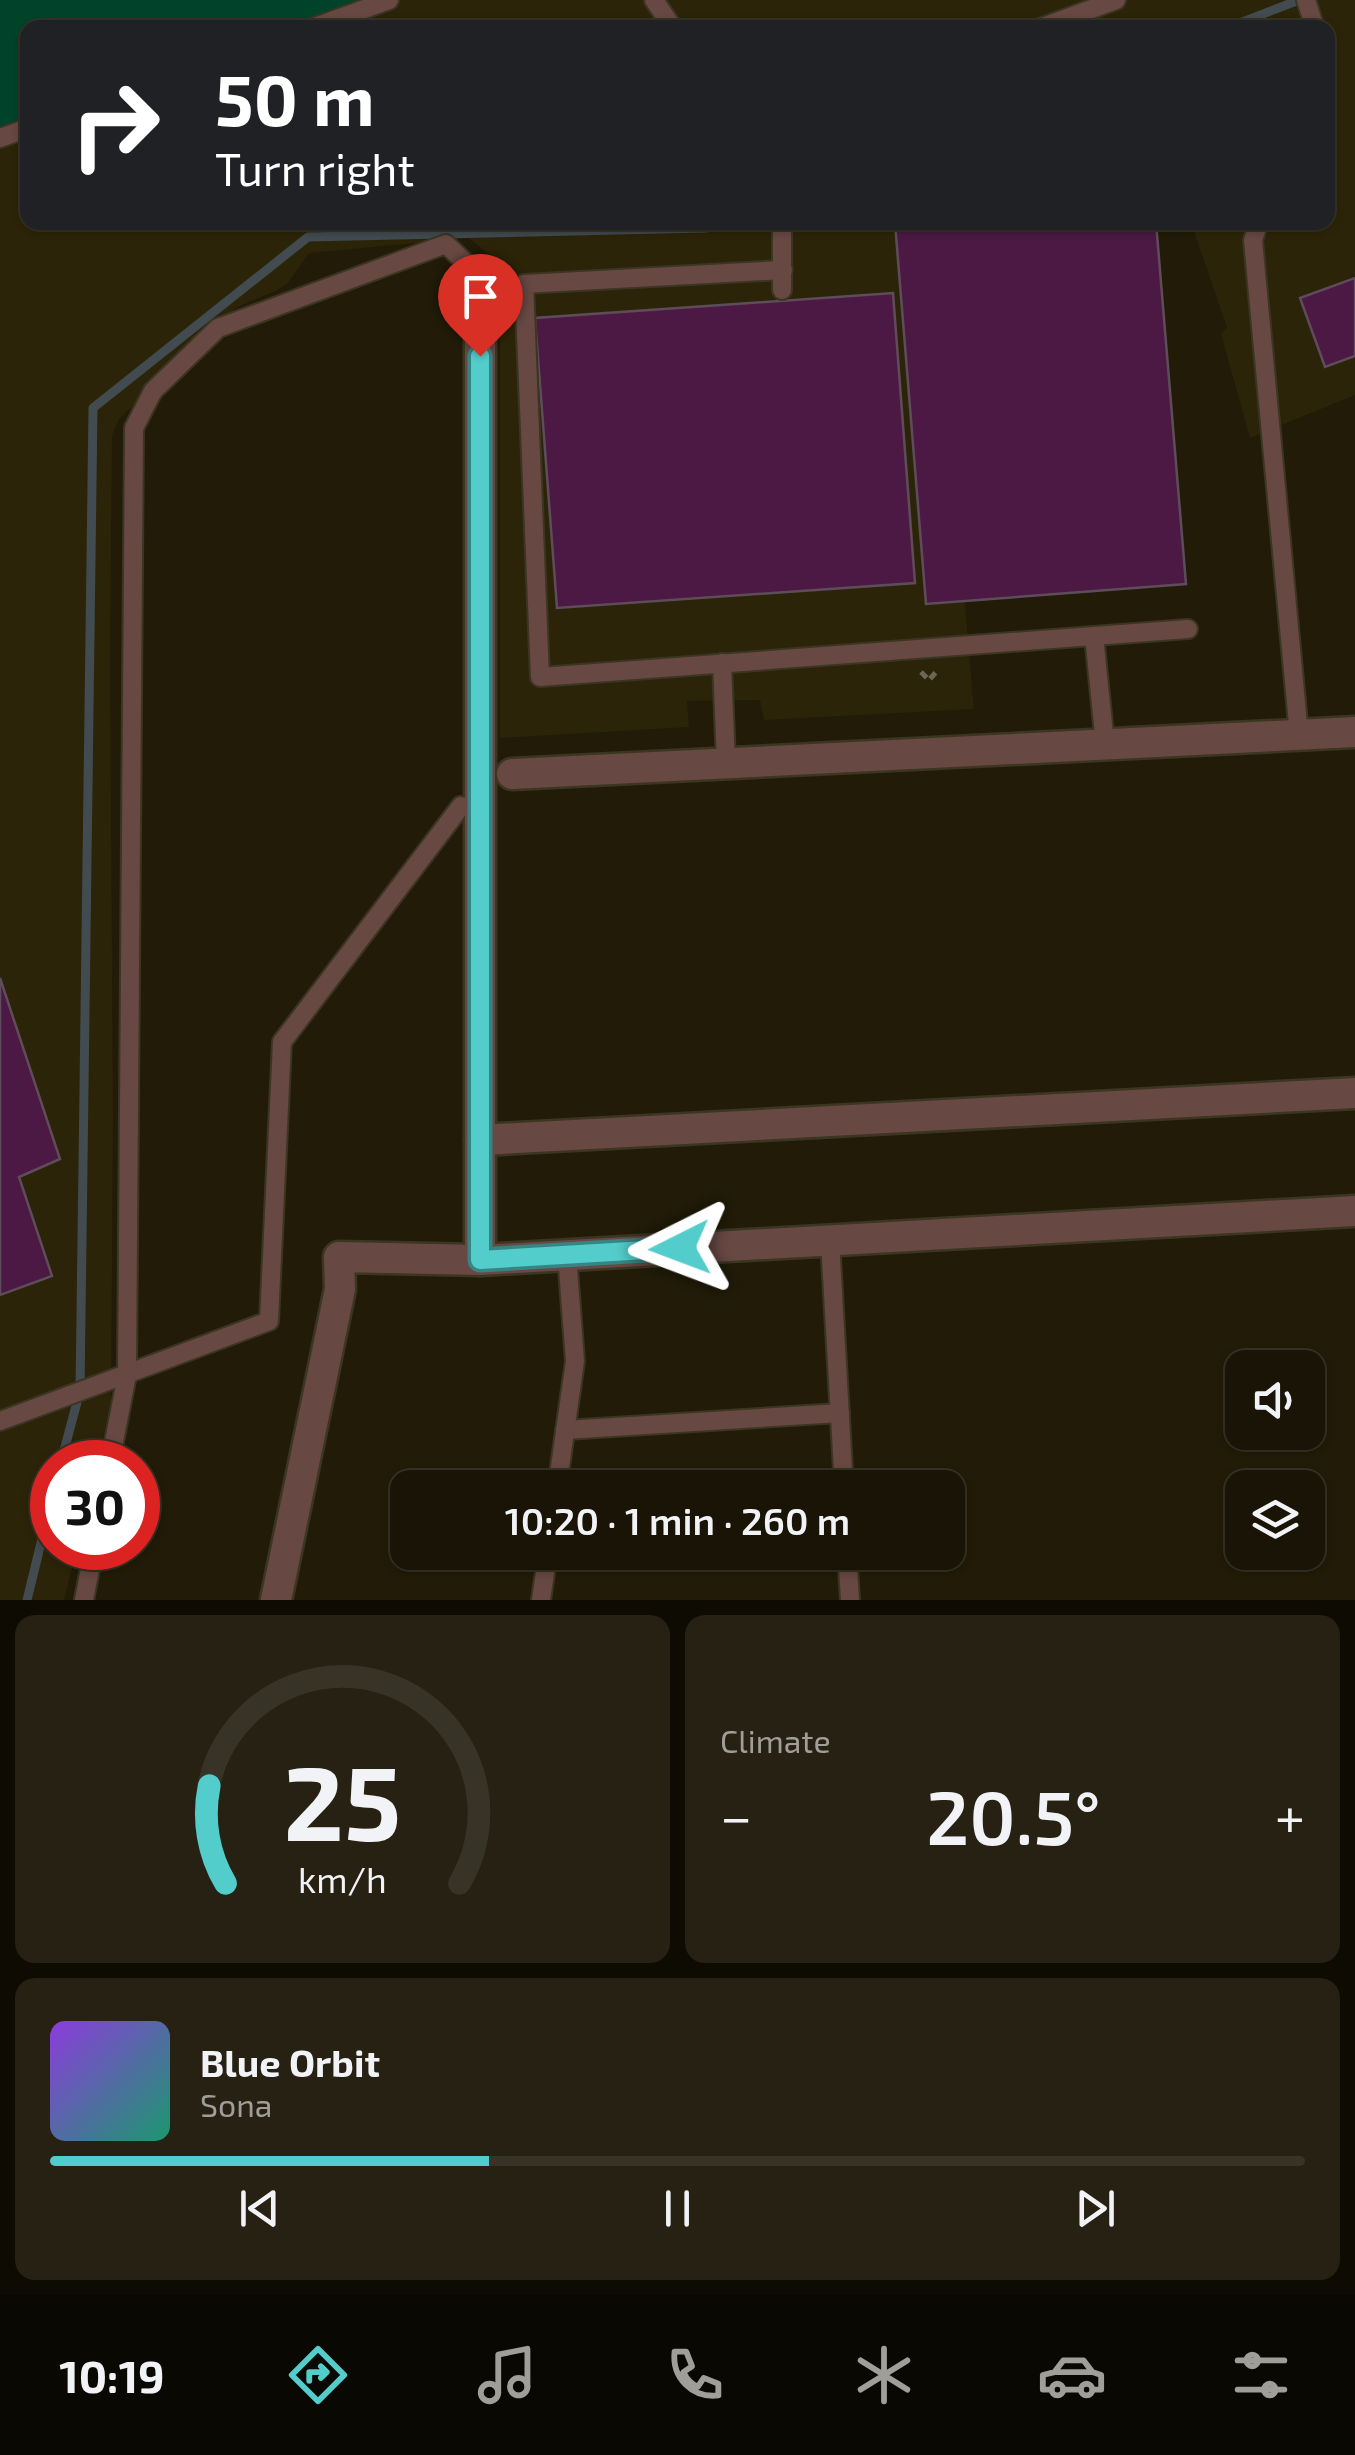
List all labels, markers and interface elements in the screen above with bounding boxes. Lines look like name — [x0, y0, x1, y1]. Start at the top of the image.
text: 50 m — [215, 56, 375, 140]
icon: right — [50, 60, 180, 190]
text: Turn right — [215, 141, 415, 195]
pin — [438, 254, 523, 357]
icon: arrive — [453, 269, 508, 324]
position arrow — [628, 1196, 732, 1300]
map controls — [1225, 1350, 1325, 1570]
button: sound — [1225, 1350, 1325, 1450]
speed limit sign: 30 — [30, 1440, 160, 1570]
button: layers — [1225, 1470, 1325, 1570]
text: 10:20 · 1 min · 260 m — [505, 1497, 850, 1543]
text: Climate — [720, 1721, 831, 1759]
text: 25 — [284, 1737, 401, 1862]
text: 20.5° — [926, 1770, 1101, 1860]
text: − — [720, 1782, 752, 1848]
text: + — [1275, 1782, 1305, 1848]
text: km/h — [298, 1857, 387, 1900]
text: Blue Orbit — [200, 2039, 380, 2085]
text: Sona — [200, 2085, 272, 2123]
icon: previous — [232, 2181, 287, 2236]
icon: pause — [650, 2181, 705, 2236]
icon: next — [1068, 2181, 1123, 2236]
icon: directions — [283, 2340, 353, 2410]
icon: music — [472, 2340, 542, 2410]
icon: phone — [660, 2340, 730, 2410]
icon: climate — [849, 2340, 919, 2410]
icon: car — [1037, 2340, 1107, 2410]
icon: filters — [1226, 2340, 1296, 2410]
text: 10:19 — [59, 2348, 165, 2402]

